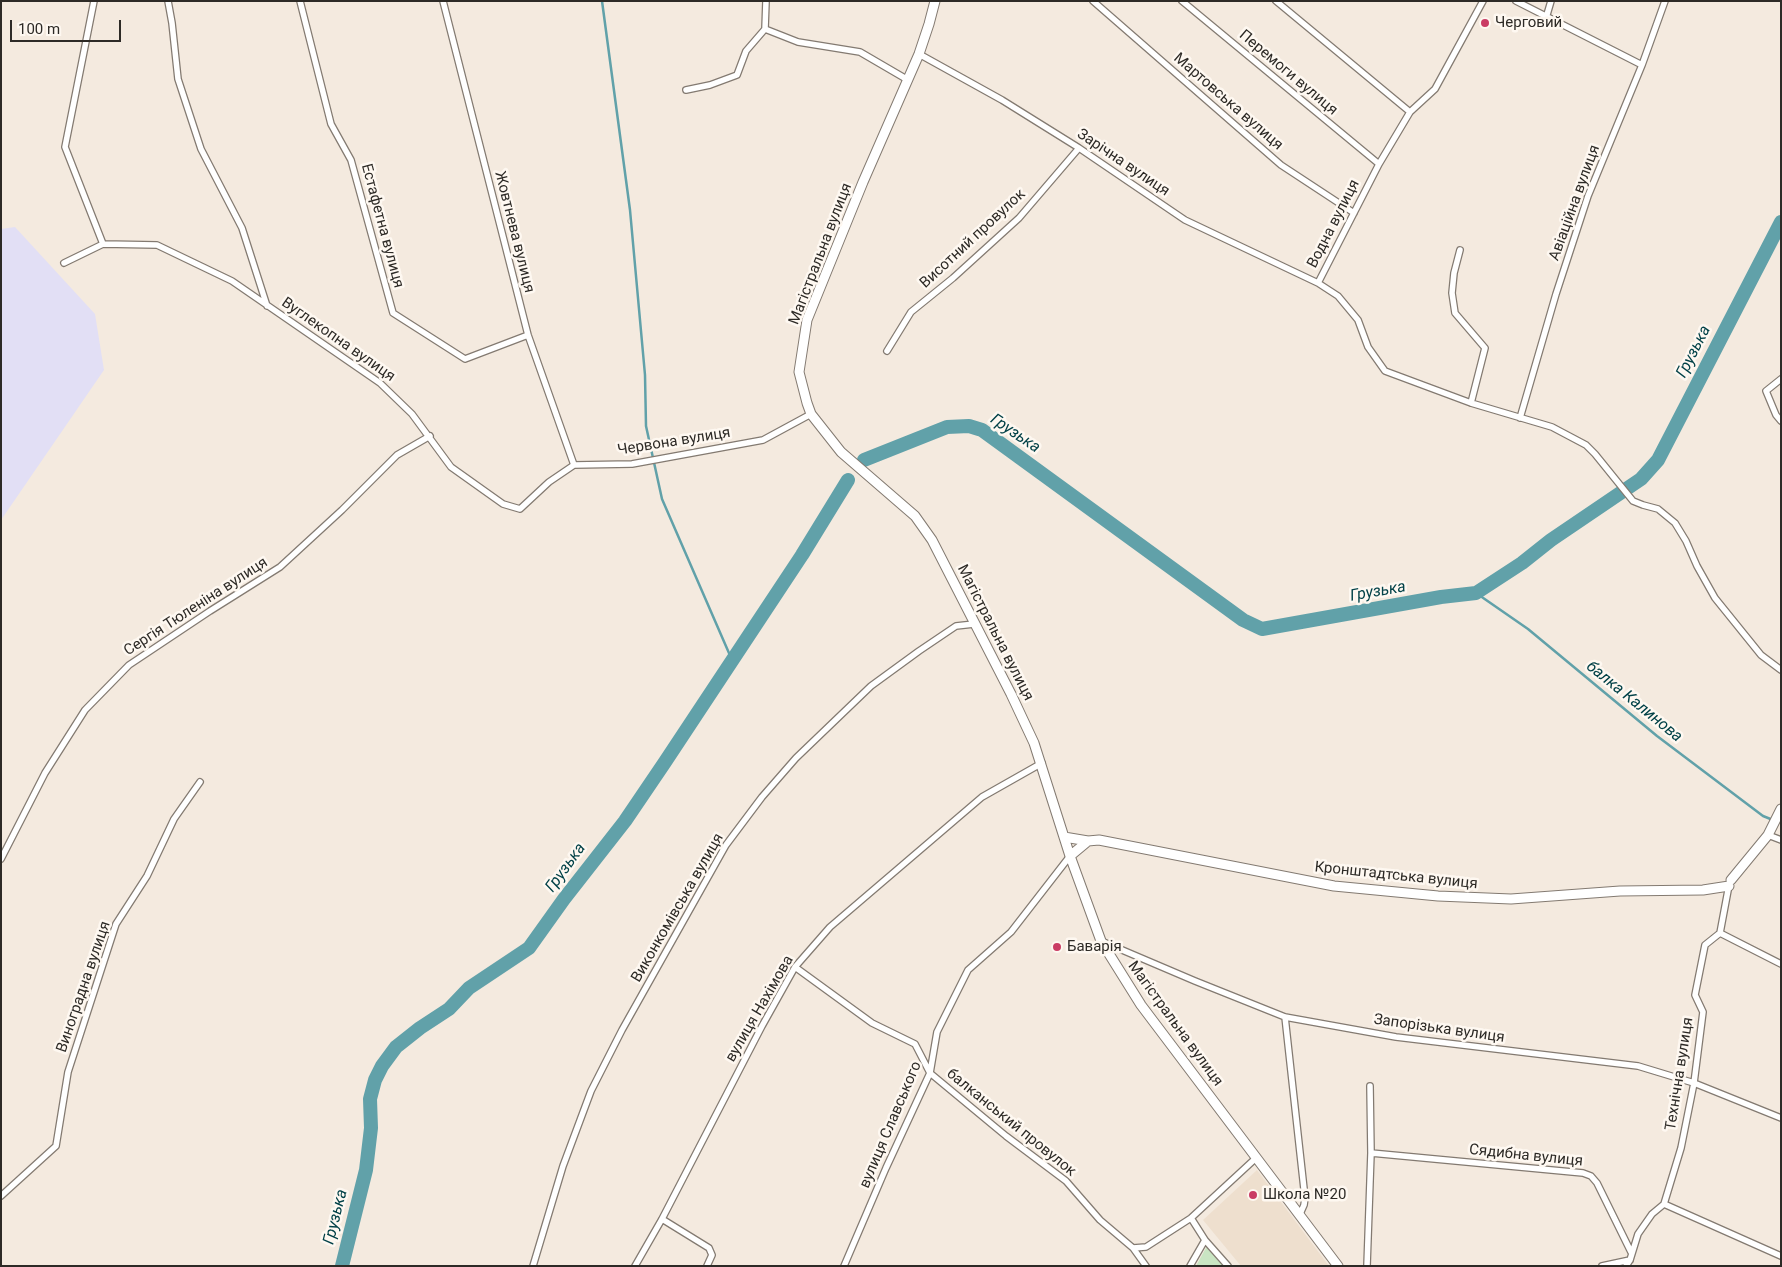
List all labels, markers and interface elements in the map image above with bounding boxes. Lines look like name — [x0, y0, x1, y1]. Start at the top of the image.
scale bar — [12, 10, 124, 42]
place label: Черговий — [1495, 14, 1562, 32]
marker: Черговий — [1479, 17, 1491, 29]
text: 100 m — [18, 20, 60, 38]
street label: Перемоги вулиця — [1235, 27, 1341, 119]
street label: Мартовська вулиця — [1170, 50, 1286, 154]
street label: Зарічна вулиця — [1073, 125, 1173, 201]
street label: Авіаційна вулиця — [1546, 143, 1604, 263]
street label: Естафетна вулиця — [357, 162, 407, 290]
street label: Жовтнева вулиця — [490, 169, 538, 295]
street label: Водна вулиця — [1304, 177, 1364, 271]
street label: Магістральна вулиця — [786, 181, 856, 327]
street label: Висотний провулок — [917, 186, 1029, 292]
street label: Вуглекопна вулиця — [278, 294, 398, 386]
water label: Грузька — [1673, 323, 1715, 381]
water label: Грузька — [986, 410, 1044, 458]
street label: Червона вулиця — [616, 424, 732, 460]
street label: Сергія Тюленіна вулиця — [121, 554, 271, 660]
street label: Магістральна вулиця — [953, 562, 1037, 704]
water label: Грузька — [1349, 578, 1407, 606]
water label: балка Калинова — [1582, 657, 1686, 747]
street label: Виконкомівська вулиця — [628, 830, 728, 986]
water label: Грузька — [542, 840, 590, 896]
street label: Кронштадтська вулиця — [1314, 858, 1478, 894]
street label: Виноградна вулиця — [53, 919, 115, 1055]
place label: Баварія — [1067, 938, 1122, 956]
marker: Баварія — [1051, 941, 1063, 953]
street label: вулиця Нахімова — [722, 953, 798, 1065]
street label: Магістральна вулиця — [1124, 958, 1226, 1090]
street label: Запорізька вулиця — [1372, 1011, 1506, 1047]
street label: Технічна вулиця — [1662, 1016, 1698, 1132]
street label: вулиця Славського — [856, 1059, 926, 1191]
street label: балканський провулок — [943, 1065, 1079, 1181]
street label: Сядибна вулиця — [1468, 1141, 1584, 1171]
place label: Школа №20 — [1263, 1186, 1346, 1204]
water label: Грузька — [320, 1187, 352, 1247]
marker: Школа №20 — [1247, 1189, 1259, 1201]

